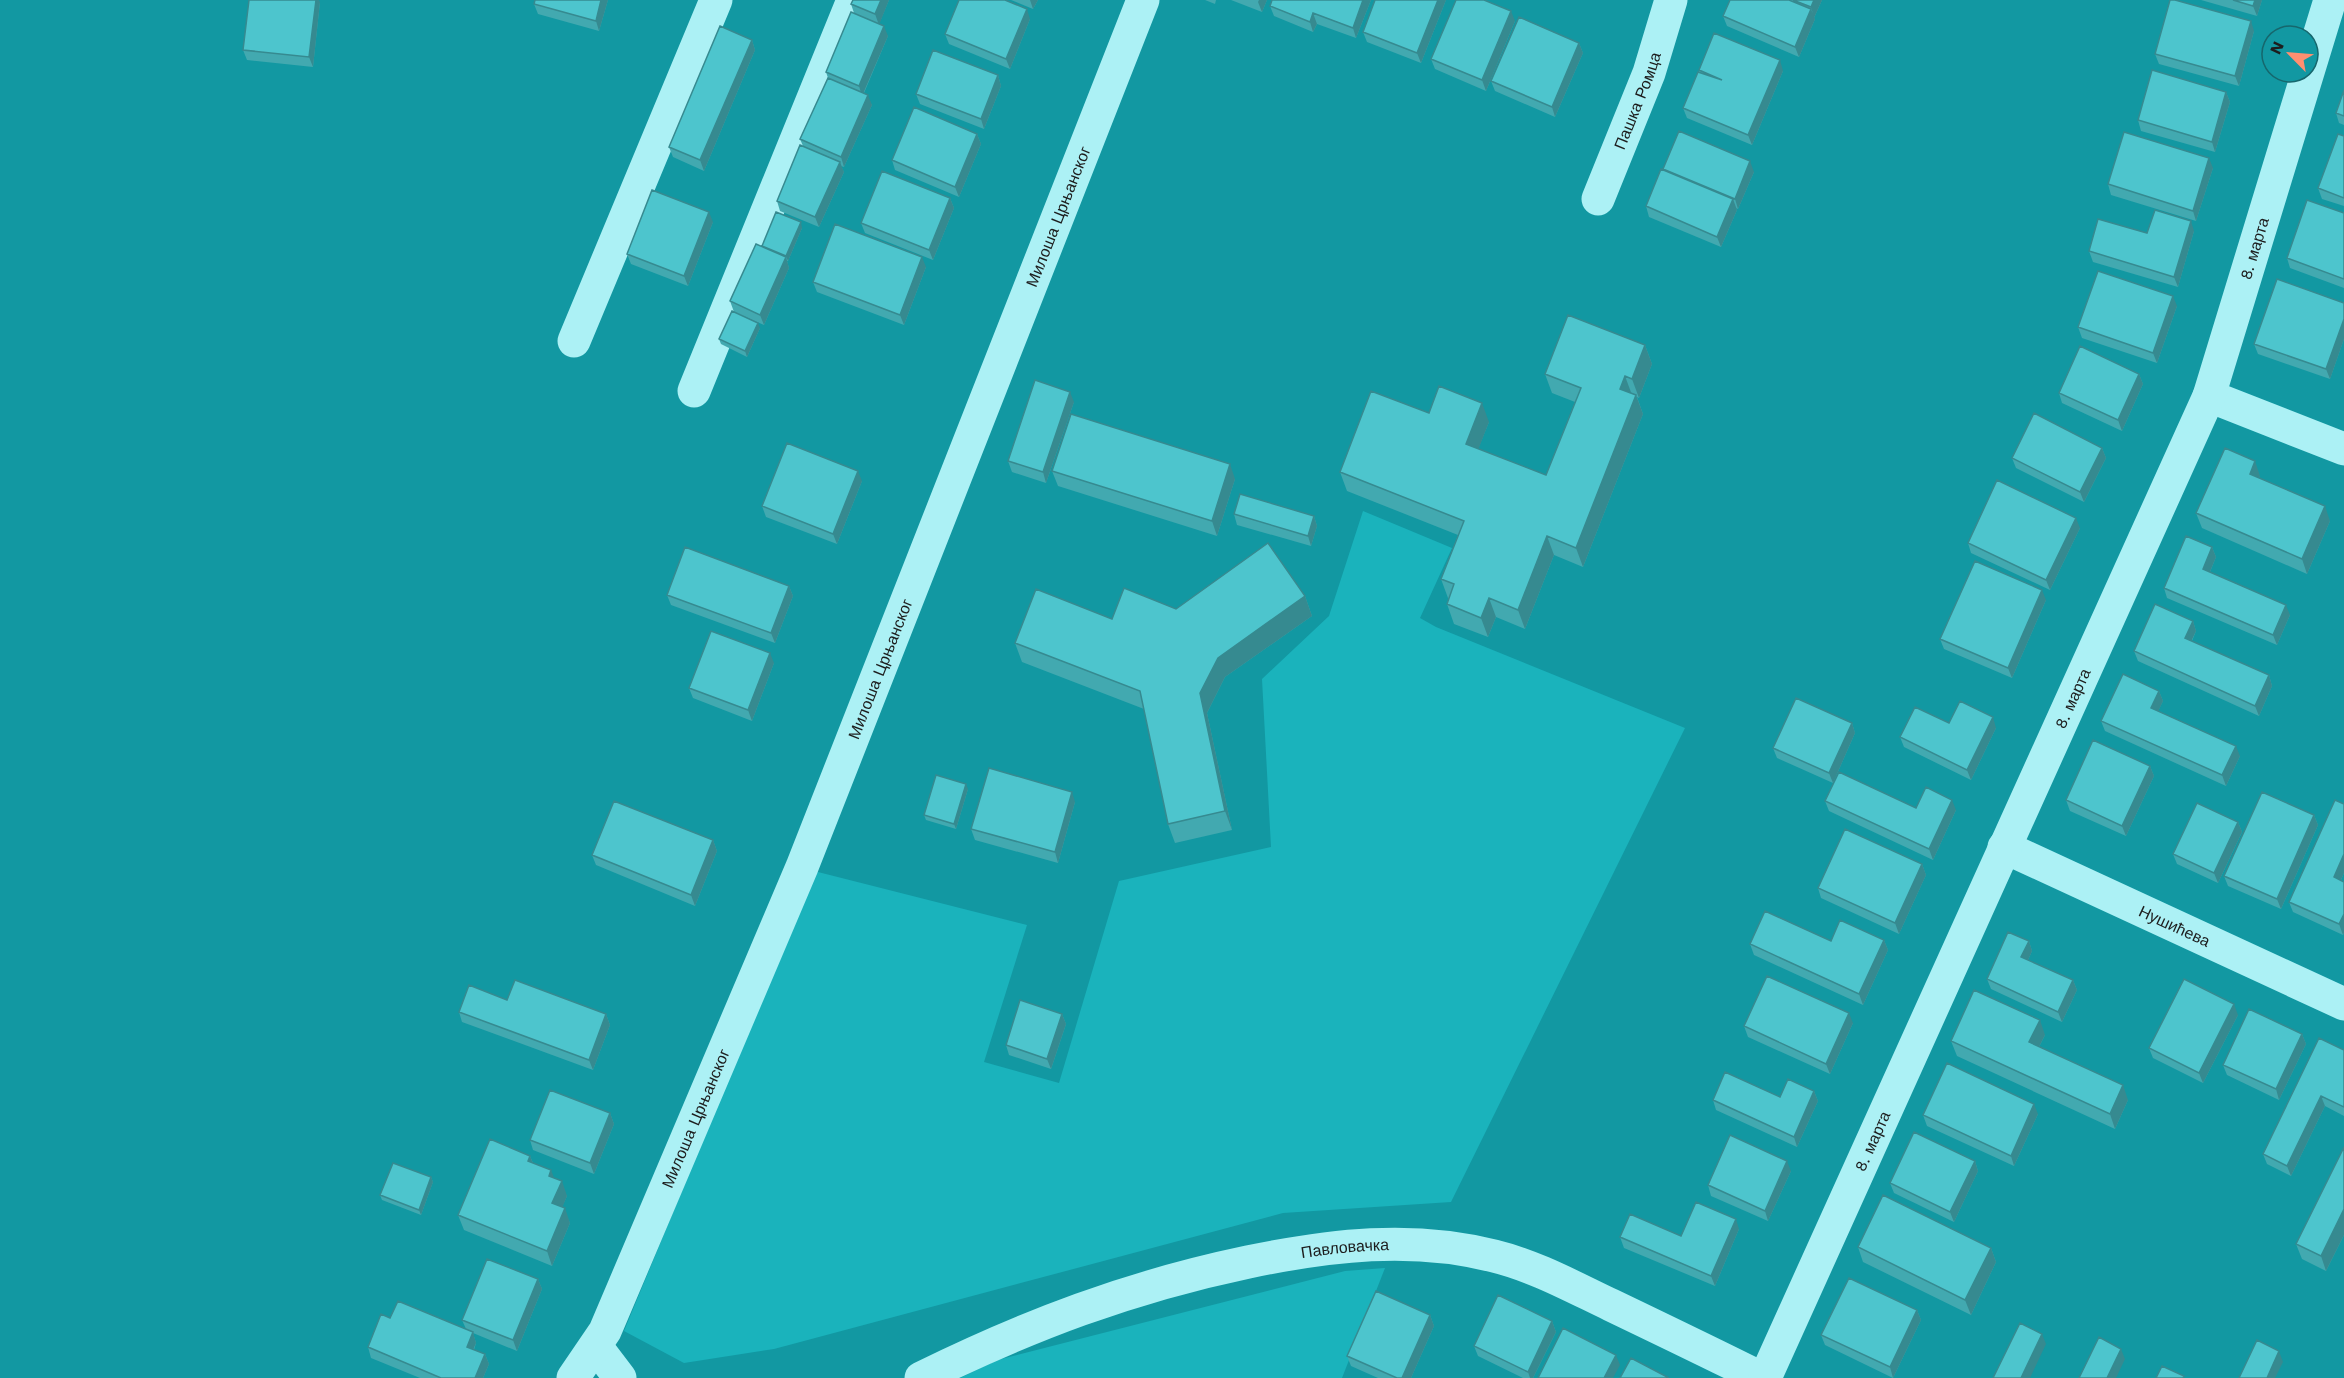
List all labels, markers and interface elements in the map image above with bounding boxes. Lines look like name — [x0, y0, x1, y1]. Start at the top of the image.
north arrow — [2260, 24, 2320, 84]
text: N — [2266, 38, 2288, 57]
street label: Пашка Ромца — [1610, 50, 1664, 152]
street label: Милоша Црњанског — [1022, 143, 1094, 289]
street label: 8. марта — [2236, 215, 2273, 282]
street label: Милоша Црњанског — [844, 596, 916, 742]
street label: 8. марта — [2050, 665, 2094, 731]
street label: Нушићева — [2136, 901, 2213, 950]
street label: Милоша Црњанског — [657, 1046, 733, 1191]
street label: 8. марта — [1850, 1108, 1894, 1174]
street label: Павловачка — [1300, 1235, 1389, 1262]

